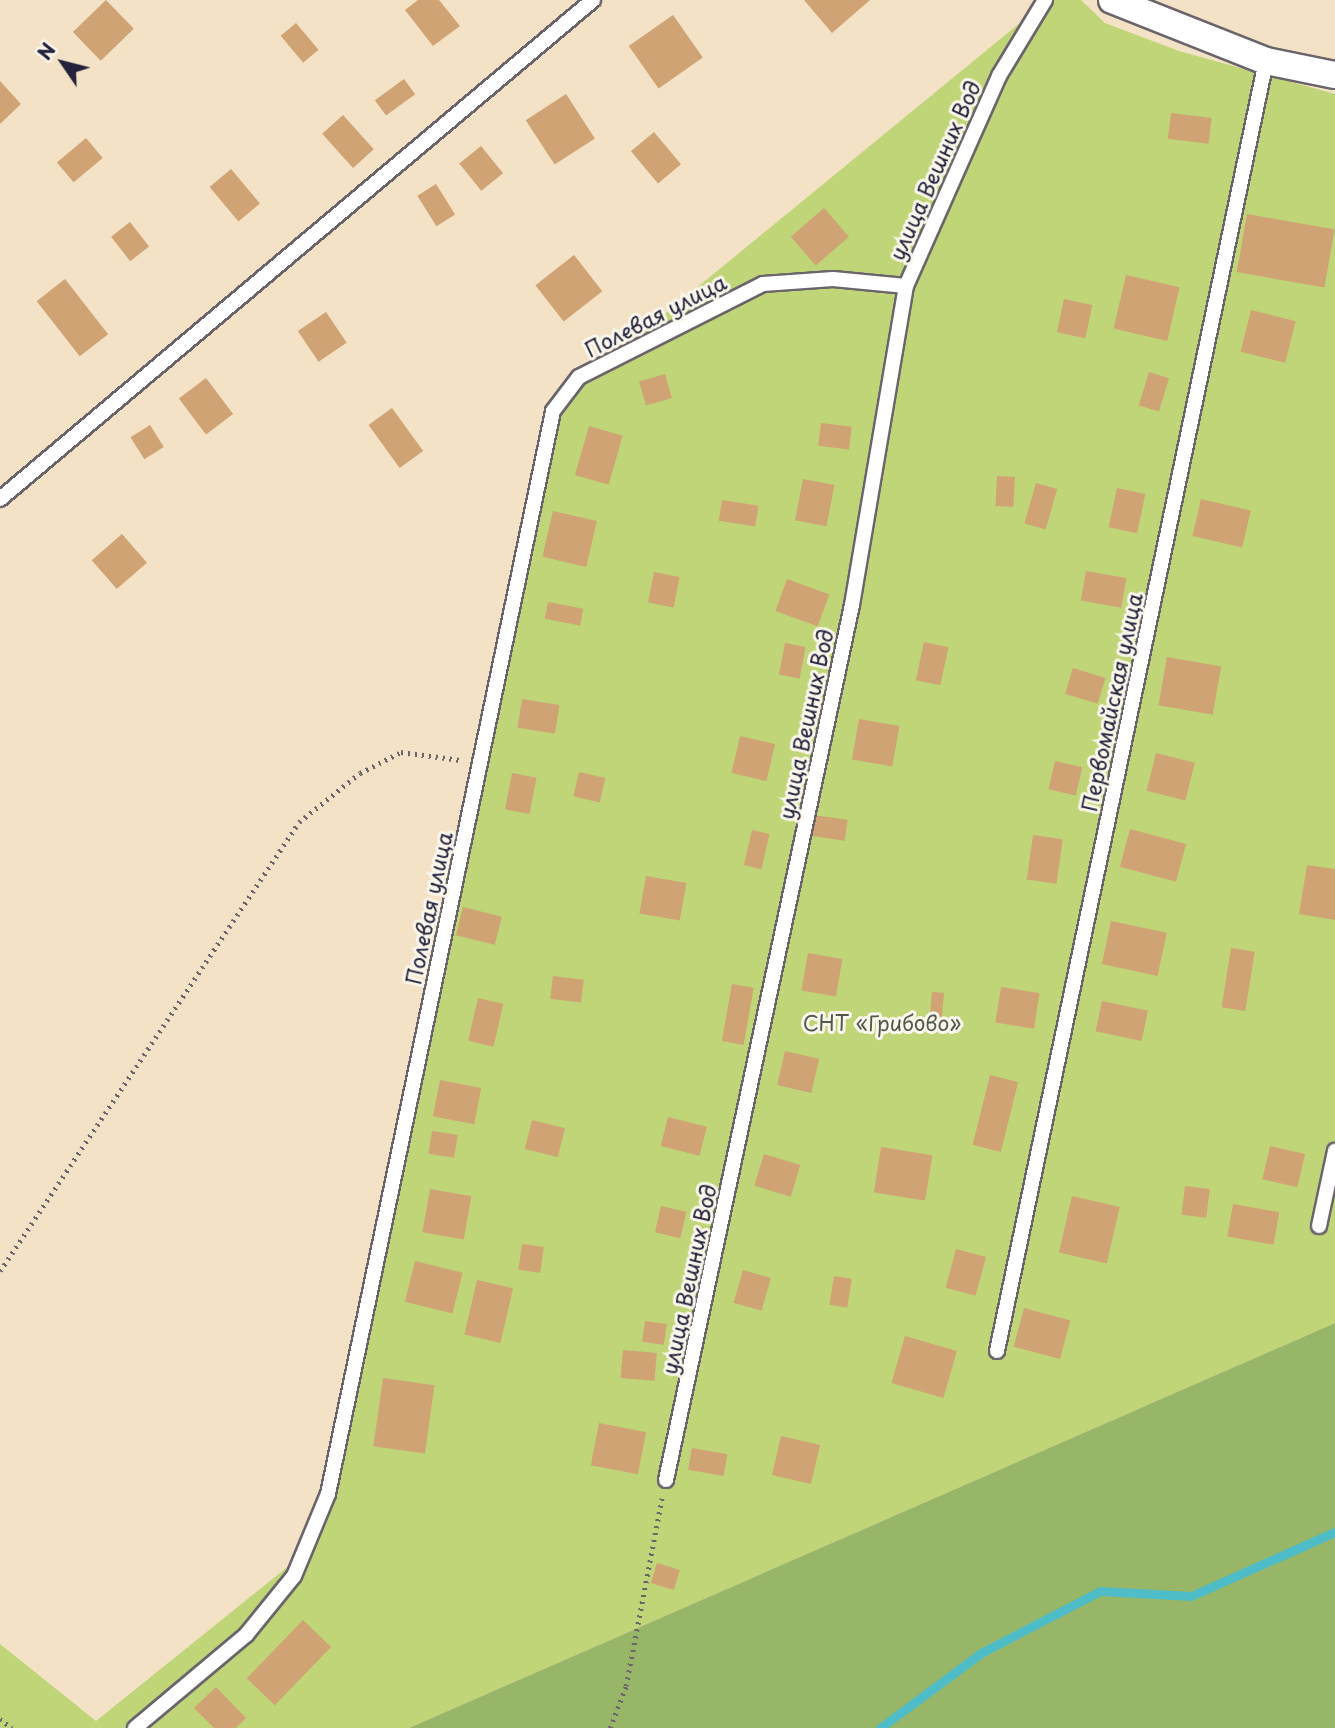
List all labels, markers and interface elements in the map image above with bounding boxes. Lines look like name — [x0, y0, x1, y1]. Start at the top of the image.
north arrow — [28, 28, 98, 98]
text: N — [30, 37, 62, 65]
street label: улица Вешних Вод — [883, 75, 985, 265]
street label: Полевая улица — [580, 268, 730, 362]
street label: Первомайская улица — [1075, 590, 1147, 814]
street label: улица Вешних Вод — [772, 625, 838, 823]
street label: Полевая улица — [399, 829, 457, 987]
park label: СНТ «Грибово» — [803, 1009, 961, 1035]
street label: улица Вешних Вод — [655, 1180, 721, 1378]

